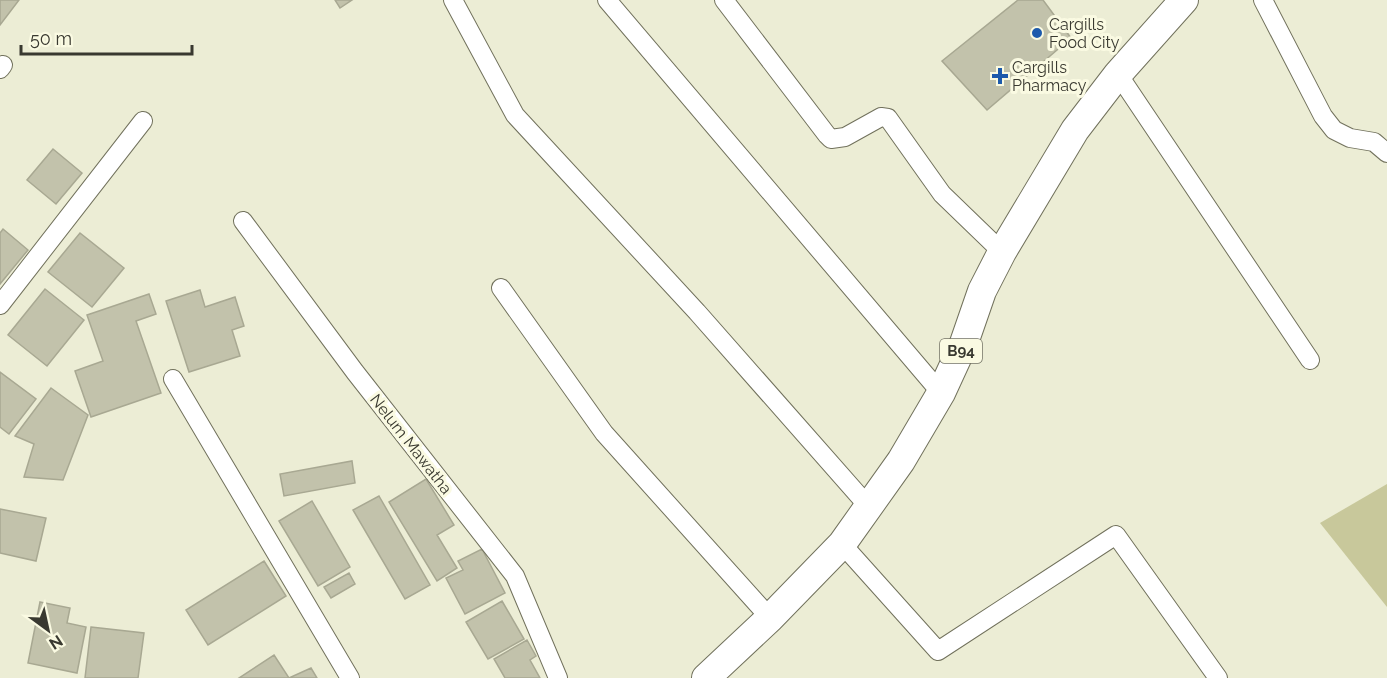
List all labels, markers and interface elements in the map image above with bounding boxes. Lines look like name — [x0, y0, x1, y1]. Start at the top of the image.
place label: Cargills Food City — [1049, 15, 1120, 52]
scale bar — [21, 18, 192, 56]
marker: Cargills Food City — [1030, 26, 1044, 40]
text: 50 m — [30, 28, 72, 49]
place label: Cargills Pharmacy — [1012, 58, 1087, 95]
marker: Cargills Pharmacy — [993, 69, 1007, 83]
road number: B94 — [940, 339, 982, 363]
street label: Nelum Mawatha — [366, 390, 456, 498]
north arrow — [18, 600, 78, 660]
text: N — [46, 631, 66, 653]

